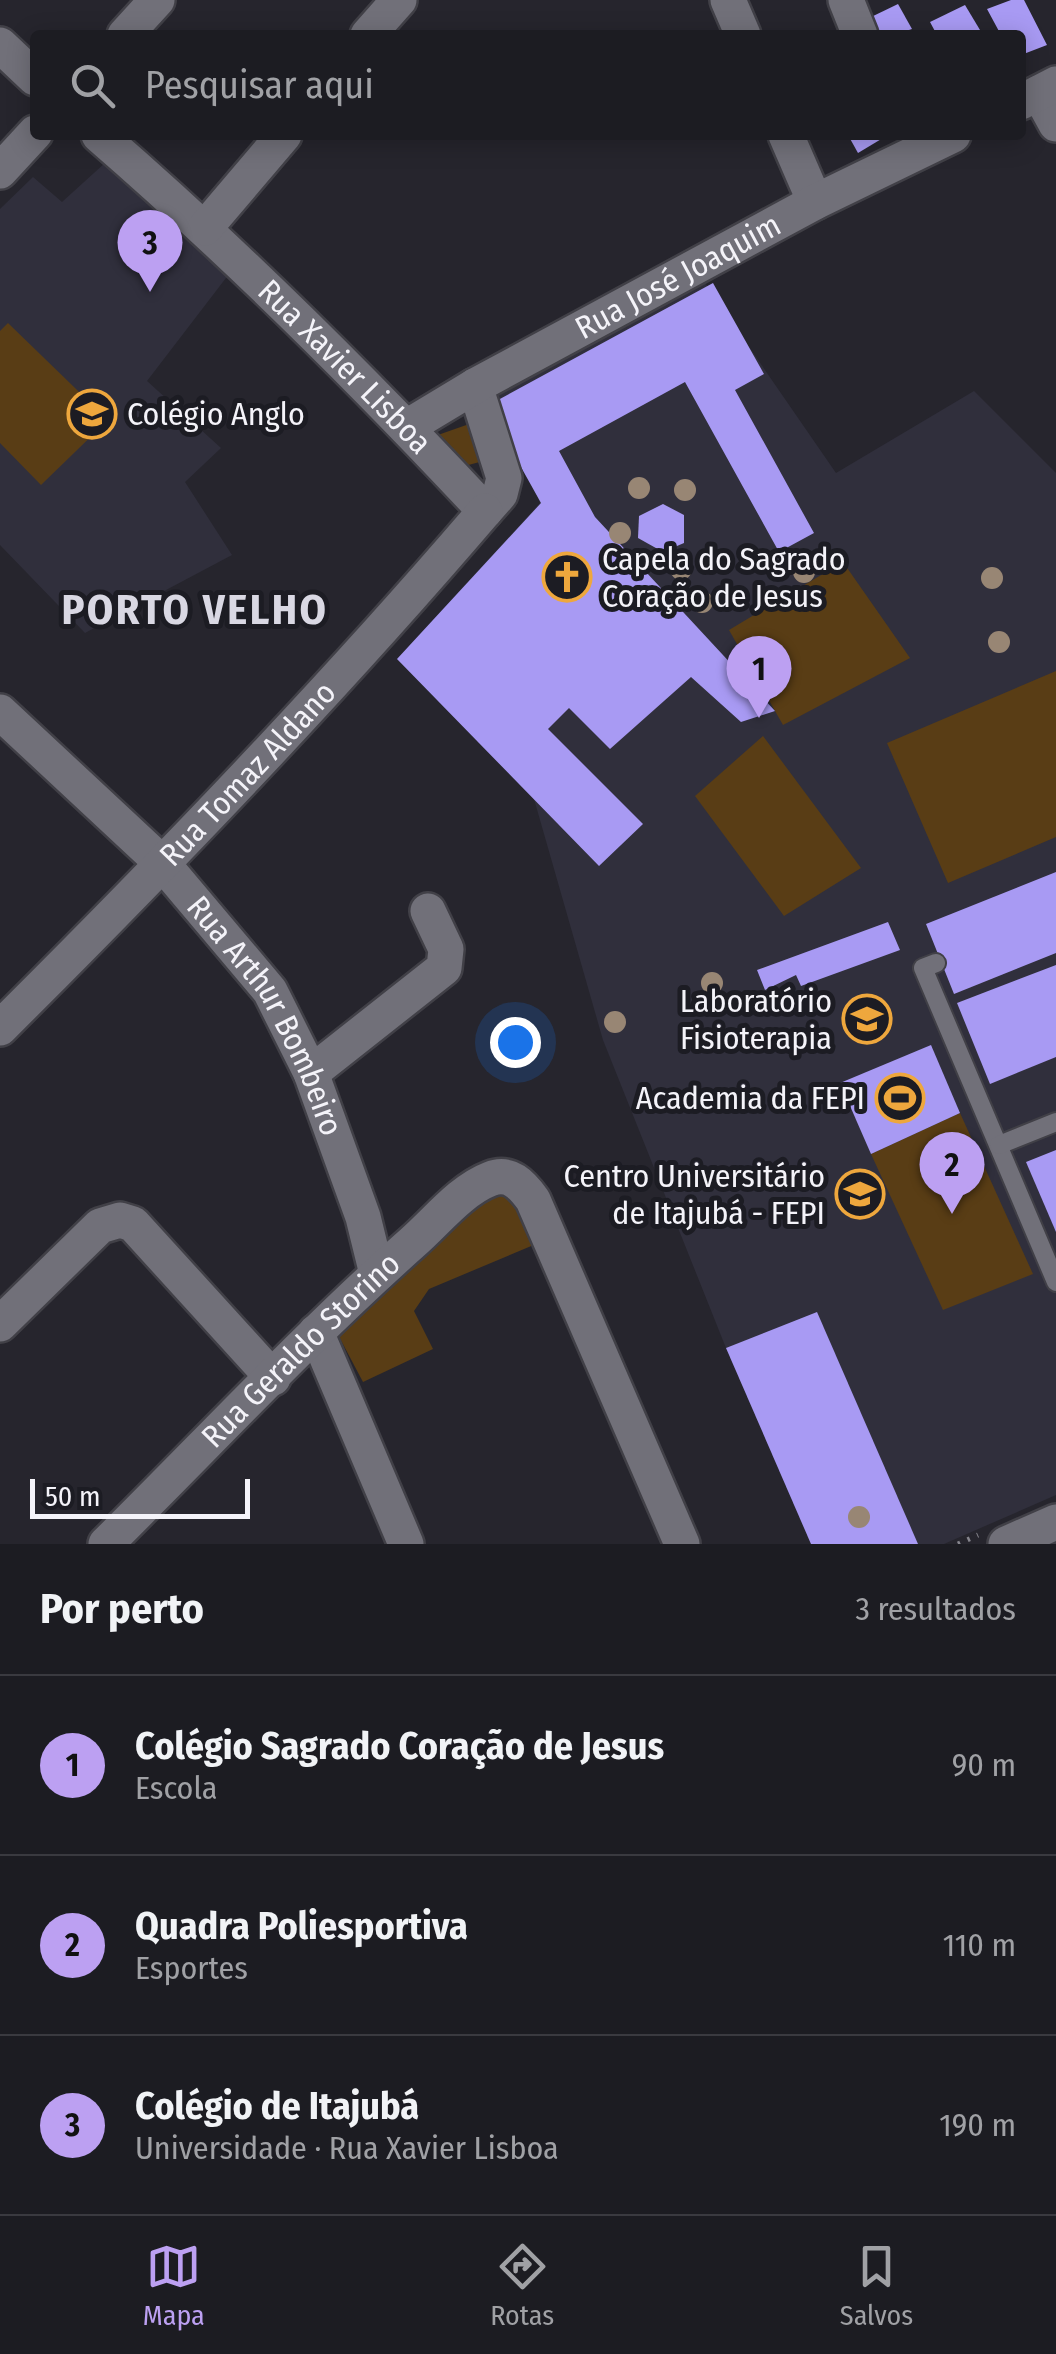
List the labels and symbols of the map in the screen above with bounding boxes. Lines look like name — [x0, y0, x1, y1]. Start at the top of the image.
street label: Rua José Joaquim — [569, 205, 787, 347]
pin: 3 — [118, 210, 182, 292]
street label: Rua Xavier Lisboa — [250, 272, 440, 462]
school or university icon: Colégio Anglo — [66, 388, 118, 440]
place label: Colégio Anglo — [127, 395, 305, 433]
place label: Capela do Sagrado Coração de Jesus — [602, 540, 846, 615]
church icon: Capela do Sagrado Coração de Jesus — [541, 551, 593, 603]
district label: PORTO VELHO — [61, 585, 329, 635]
pin: 1 — [726, 636, 792, 718]
street label: Rua Tomaz Aldano — [152, 674, 344, 874]
street label: Rua Arthur Bombeiro — [179, 888, 351, 1141]
place label: Laboratório Fisioterapia — [680, 982, 832, 1057]
school or university icon: Laboratório Fisioterapia — [841, 993, 893, 1045]
your location — [490, 1017, 541, 1068]
sports icon: Academia da FEPI — [874, 1072, 926, 1124]
place label: Academia da FEPI — [636, 1079, 865, 1117]
pin: 2 — [920, 1132, 984, 1214]
place label: Centro Universitário de Itajubá - FEPI — [564, 1157, 825, 1232]
school or university icon: Centro Universitário de Itajubá - FEPI — [834, 1168, 886, 1220]
street label: Rua Geraldo Storino — [194, 1244, 408, 1455]
scale bar — [30, 1474, 250, 1518]

